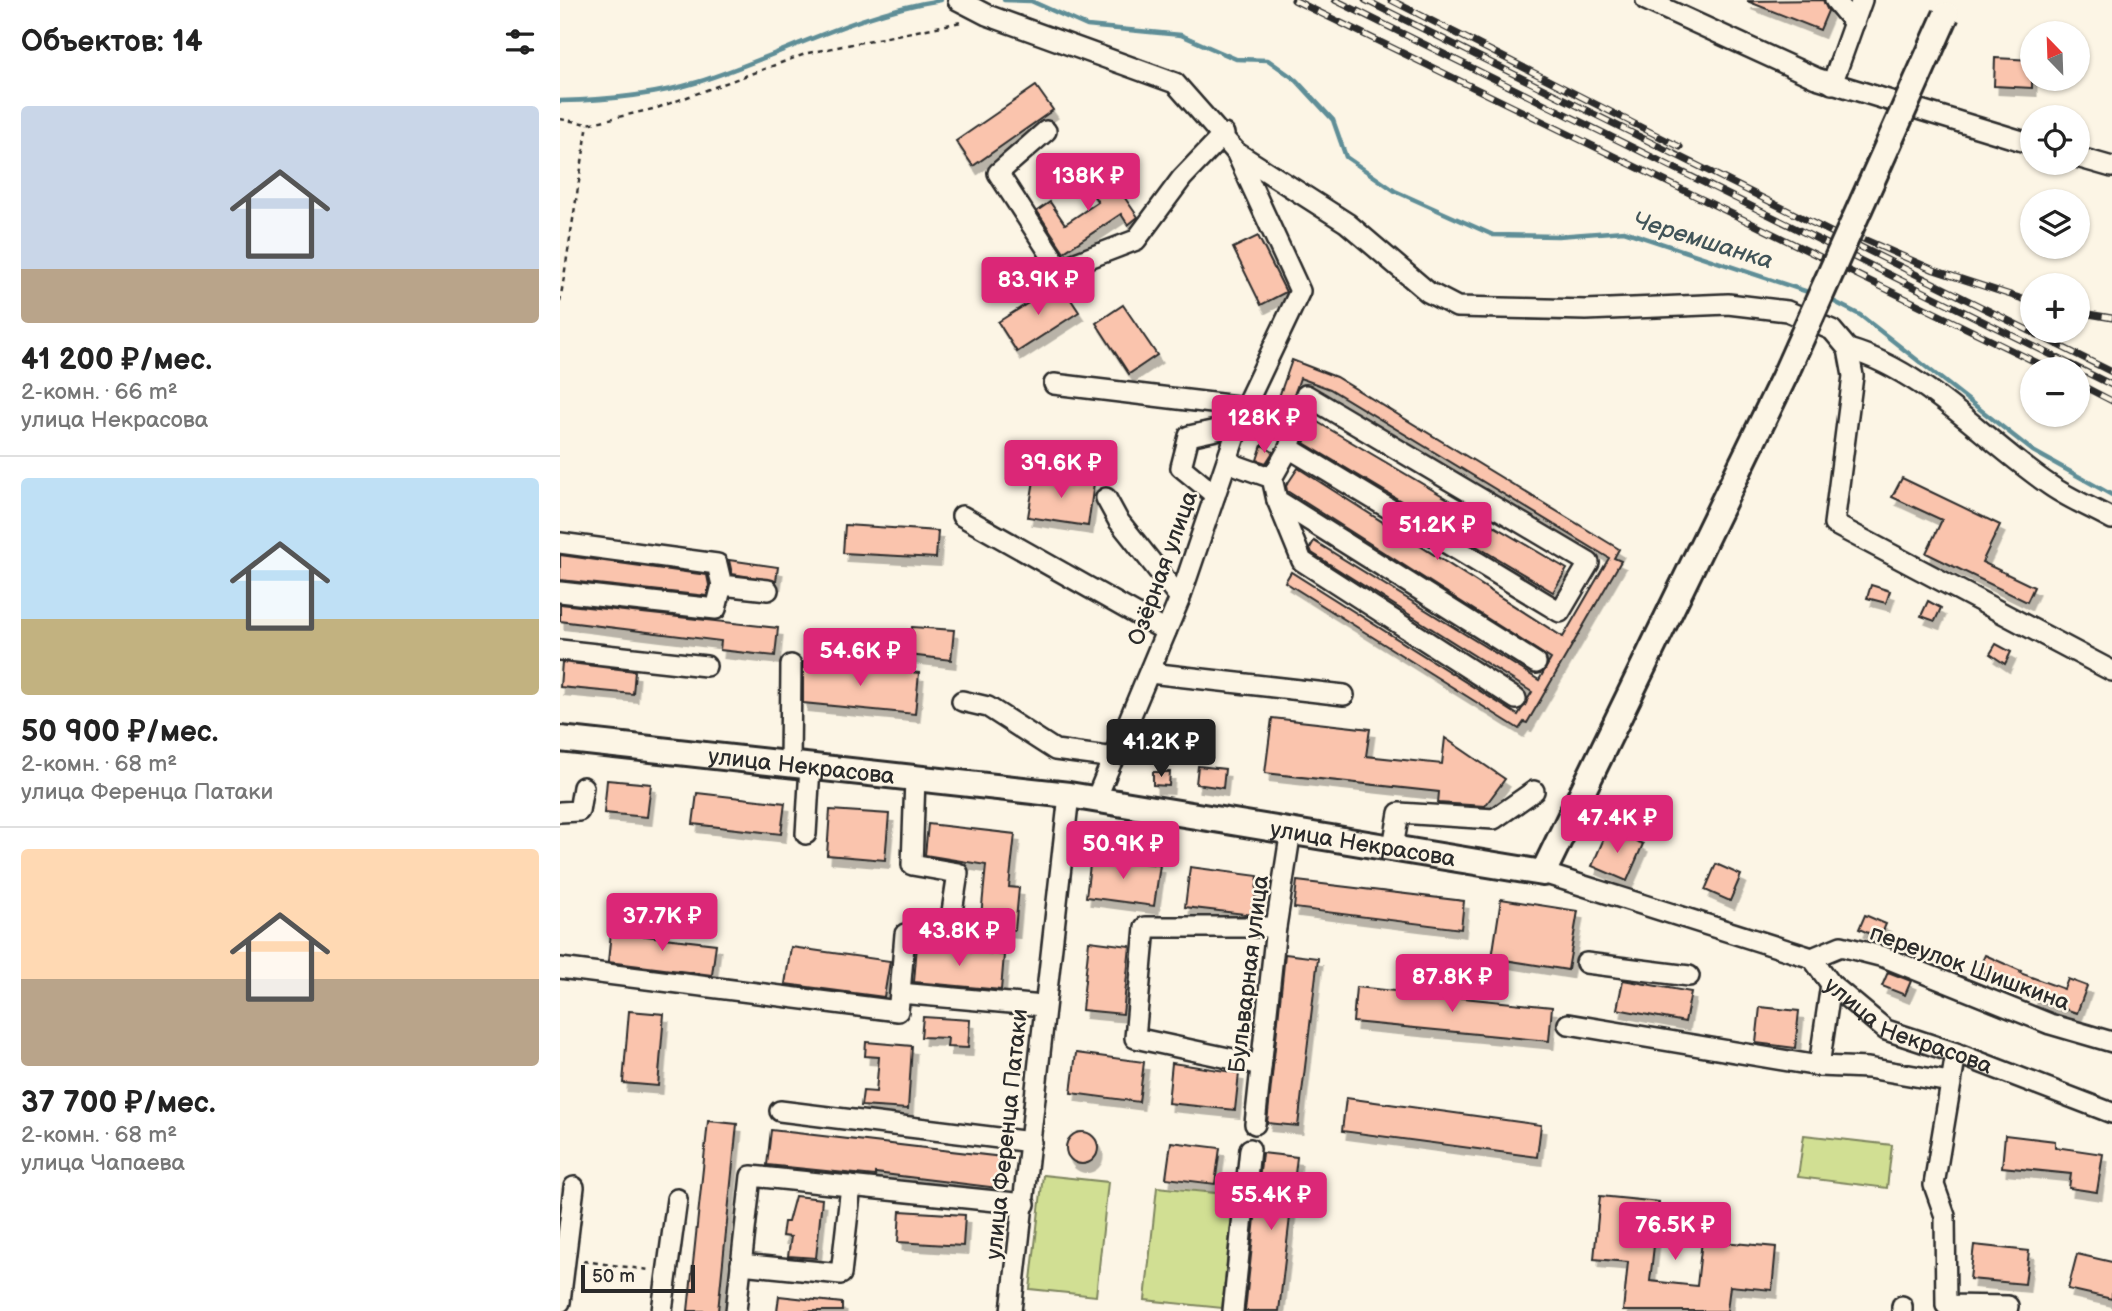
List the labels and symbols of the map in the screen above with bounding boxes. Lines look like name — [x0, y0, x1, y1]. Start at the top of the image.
north arrow — [2020, 21, 2090, 91]
pin: 138K ₽ — [1031, 154, 1145, 213]
water label: Черемшанка — [1629, 205, 1777, 276]
pin: 83.9K ₽ — [973, 258, 1103, 317]
pin: 128K ₽ — [1207, 396, 1321, 455]
pin: 39.6K ₽ — [996, 440, 1126, 500]
street label: Озёрная улица — [1122, 487, 1204, 649]
pin: 51.2K ₽ — [1372, 503, 1502, 562]
pin: 54.6K ₽ — [795, 628, 925, 688]
pin: 41.2K ₽ — [1096, 720, 1226, 779]
street label: улица Некрасова — [707, 742, 897, 791]
pin: 47.4K ₽ — [1552, 796, 1682, 855]
street label: улица Некрасова — [1268, 815, 1458, 873]
pin: 50.9K ₽ — [1058, 822, 1188, 881]
street label: Бульварная улица — [1223, 873, 1275, 1074]
pin: 37.7K ₽ — [597, 894, 727, 953]
pin: 43.8K ₽ — [894, 908, 1024, 968]
street label: переулок Шишкина — [1866, 919, 2074, 1017]
pin: 87.8K ₽ — [1387, 954, 1517, 1014]
street label: улица Некрасова — [1818, 971, 1997, 1081]
street label: улица Ференца Патаки — [980, 1007, 1034, 1261]
pin: 55.4K ₽ — [1206, 1172, 1336, 1232]
pin: 76.5K ₽ — [1610, 1202, 1740, 1262]
scale bar — [581, 1262, 695, 1294]

